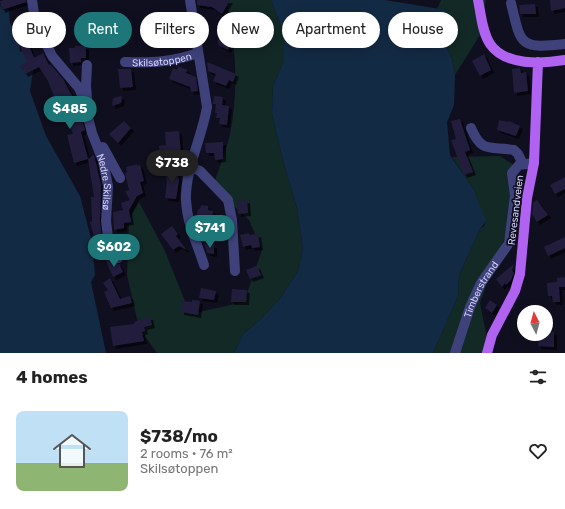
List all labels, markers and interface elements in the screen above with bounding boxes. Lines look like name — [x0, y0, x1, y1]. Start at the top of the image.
chip: Buy — [12, 12, 66, 48]
chip: Rent — [74, 12, 132, 48]
chip: Filters — [140, 12, 209, 48]
chip: New — [217, 12, 274, 48]
chip: Apartment — [282, 12, 380, 48]
chip: House — [388, 12, 458, 48]
street label: Skilsøtoppen — [132, 50, 193, 69]
pin: $485 — [46, 96, 94, 130]
text: $485 — [53, 101, 87, 116]
pin: $738 — [148, 150, 196, 184]
street label: Nedre Skilsø — [94, 152, 113, 211]
text: $738 — [155, 155, 189, 170]
street label: Revesandveien — [506, 174, 526, 246]
pin: $741 — [186, 215, 234, 249]
text: $741 — [195, 220, 225, 235]
pin: $602 — [90, 234, 138, 268]
text: $602 — [97, 239, 131, 254]
street label: Timberstrand — [462, 259, 501, 319]
north arrow — [517, 305, 553, 341]
map controls — [517, 305, 553, 341]
icon: filters — [527, 366, 549, 388]
text: 4 homes — [16, 367, 88, 387]
text: $738/mo — [140, 426, 218, 446]
icon: home — [48, 427, 96, 475]
icon: heart — [527, 440, 549, 462]
text: 2 rooms · 76 m² — [140, 446, 233, 461]
text: Skilsøtoppen — [140, 461, 218, 476]

